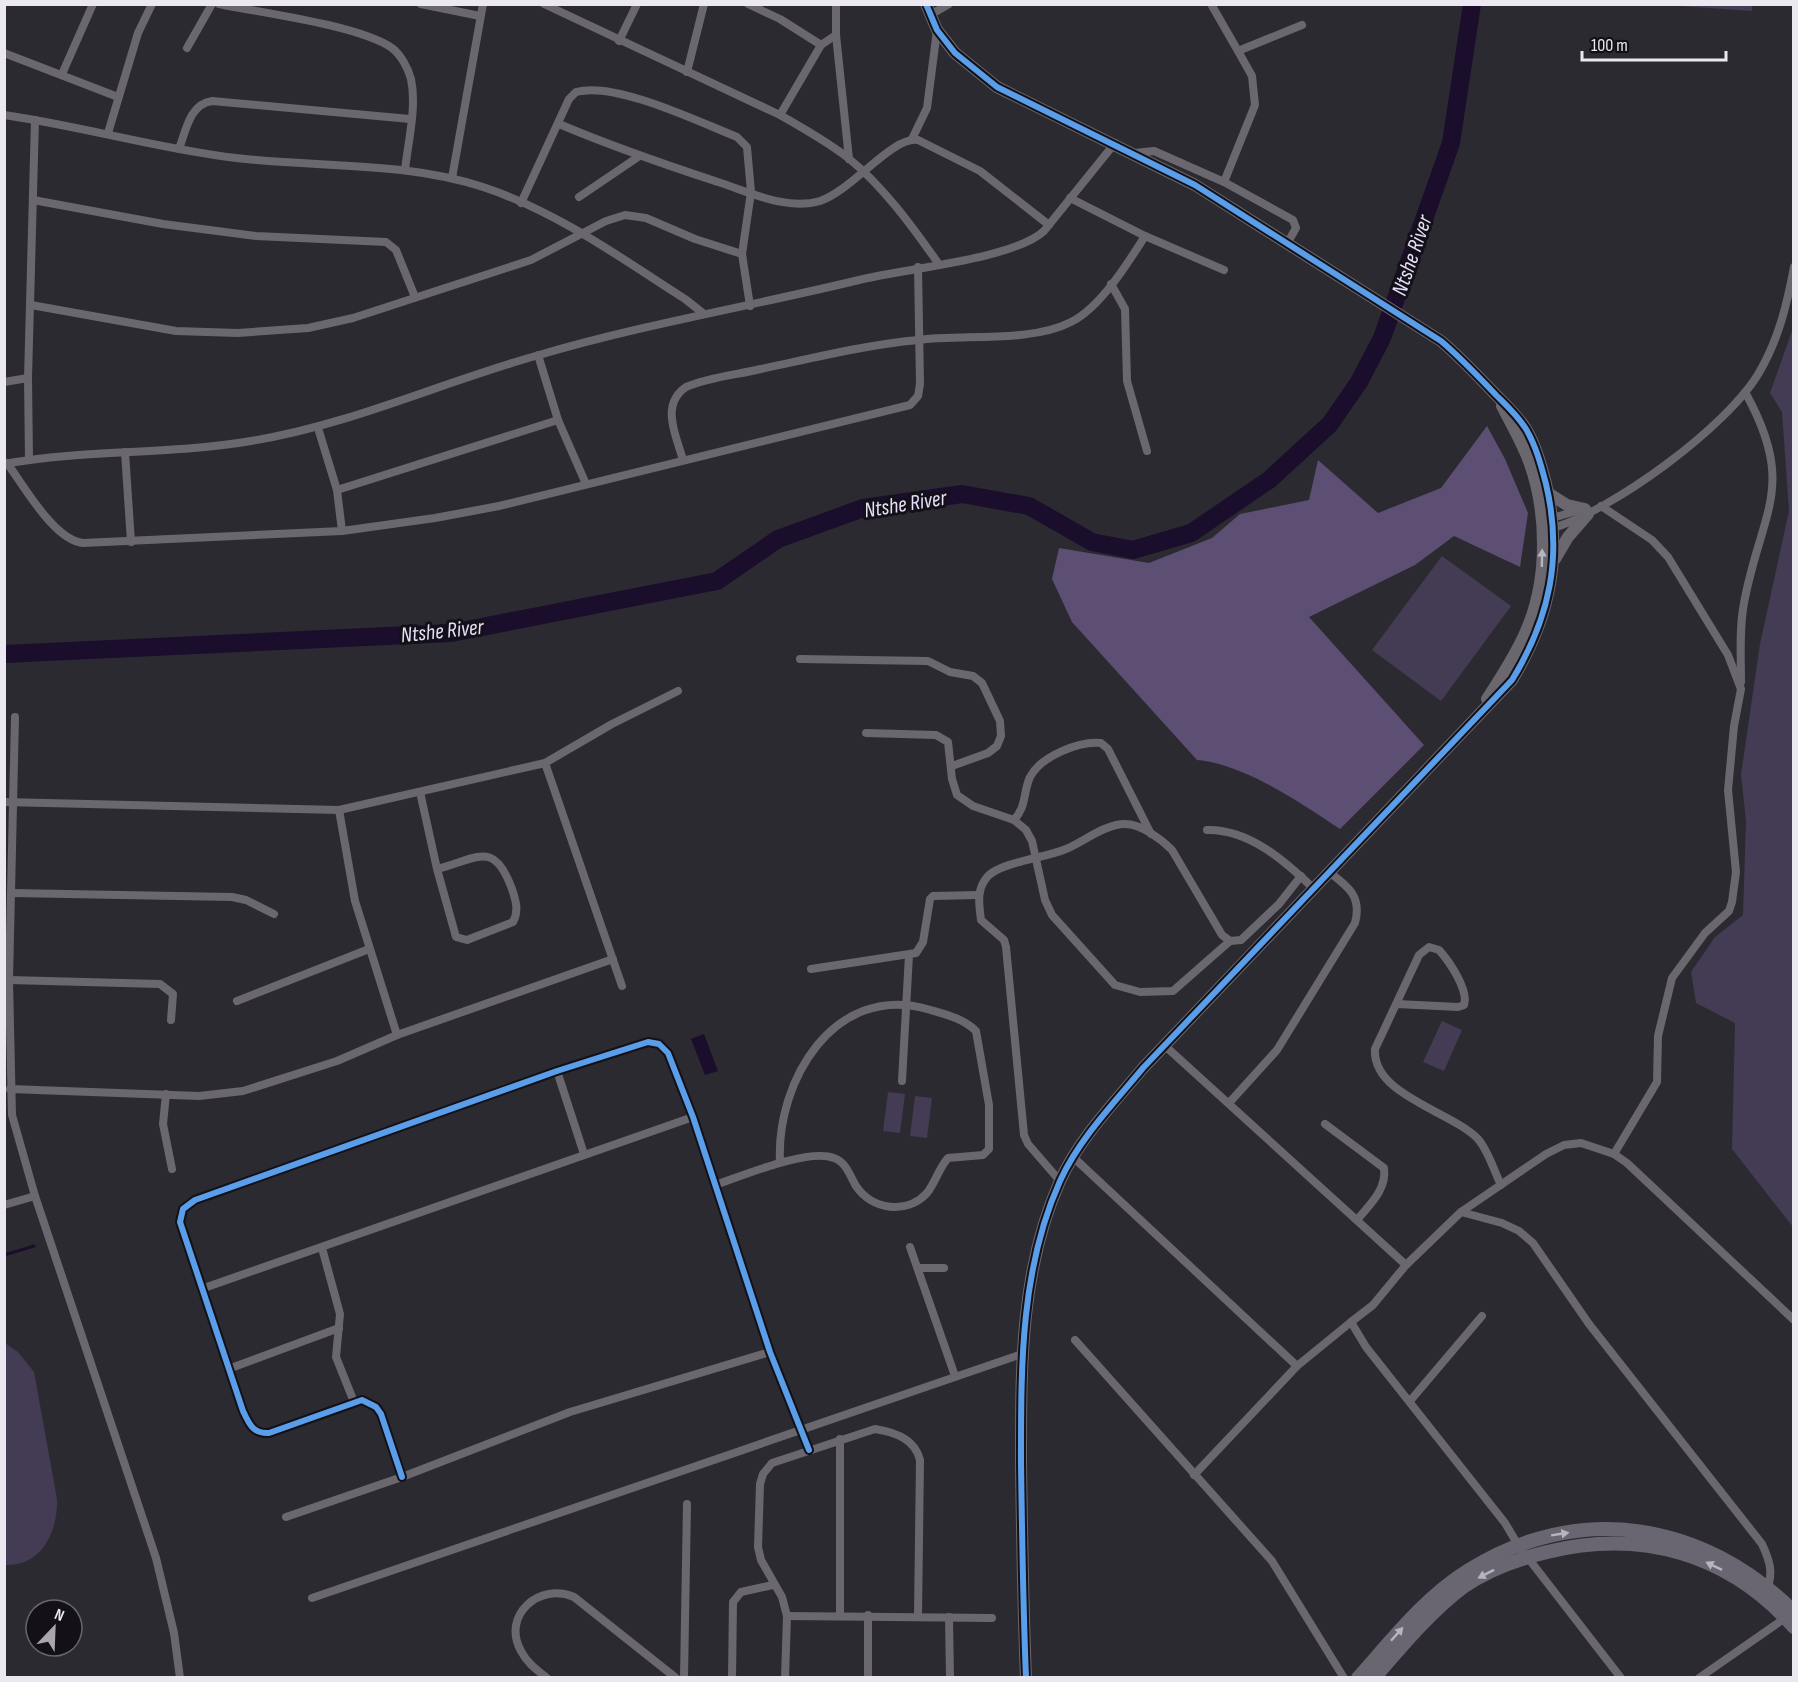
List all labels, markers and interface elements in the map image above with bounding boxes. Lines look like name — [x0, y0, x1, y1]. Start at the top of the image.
scale bar — [1582, 24, 1726, 62]
text: 100 m — [1591, 35, 1628, 56]
water label: Ntshe River — [1386, 211, 1439, 299]
water label: Ntshe River — [862, 485, 949, 524]
one-way arrow — [1537, 549, 1547, 568]
water label: Ntshe River — [399, 614, 486, 649]
one-way arrow — [1550, 1529, 1569, 1538]
one-way arrow — [1706, 1562, 1723, 1571]
one-way arrow — [1478, 1570, 1495, 1579]
north arrow — [24, 1598, 84, 1658]
text: N — [52, 1605, 67, 1626]
one-way arrow — [1390, 1627, 1403, 1642]

